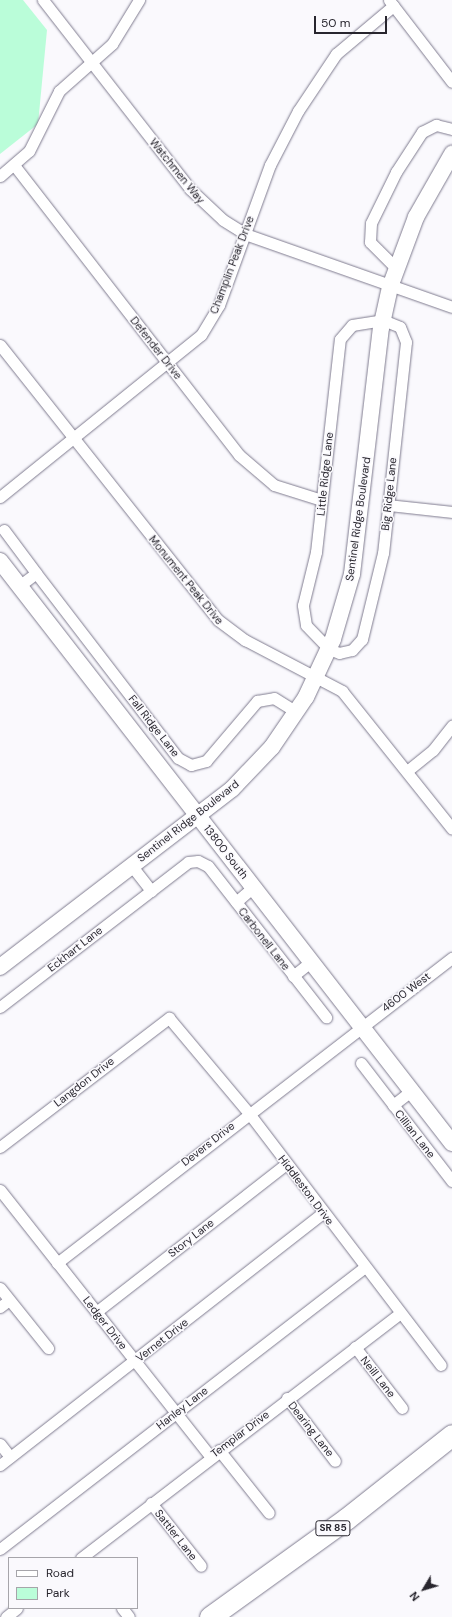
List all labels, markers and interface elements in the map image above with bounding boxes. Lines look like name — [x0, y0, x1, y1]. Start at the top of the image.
scale bar — [316, 8, 389, 34]
text: 50 m — [321, 15, 350, 31]
street label: Watchmen Way — [147, 136, 207, 206]
street label: Champlin Peak Drive — [207, 214, 257, 316]
street label: Defender Drive — [127, 314, 185, 382]
street label: Little Ridge Lane — [314, 431, 336, 517]
street label: Sentinel Ridge Boulevard — [343, 456, 373, 582]
street label: Big Ridge Lane — [379, 457, 399, 531]
street label: Monument Peak Drive — [146, 533, 226, 627]
street label: Fall Ridge Lane — [126, 692, 182, 760]
street label: Sentinel Ridge Boulevard — [135, 777, 241, 865]
street label: 13800 South — [201, 823, 251, 881]
street label: Carbonell Lane — [235, 905, 293, 973]
street label: Eckhart Lane — [45, 923, 105, 975]
street label: 4600 West — [379, 969, 433, 1015]
street label: Langdon Drive — [51, 1054, 117, 1110]
street label: Cillian Lane — [392, 1107, 438, 1161]
street label: Devers Drive — [179, 1119, 237, 1169]
street label: Hiddleston Drive — [275, 1153, 337, 1227]
street label: Story Lane — [165, 1216, 217, 1260]
street label: Ledger Drive — [80, 1294, 130, 1352]
street label: Vernet Drive — [133, 1316, 191, 1364]
street label: Neill Lane — [358, 1354, 398, 1400]
street label: Hanley Lane — [154, 1384, 210, 1432]
street label: Dearing Lane — [285, 1399, 337, 1459]
street label: Templar Drive — [208, 1408, 272, 1460]
street label: Sattler Lane — [152, 1507, 200, 1563]
road number: SR 85 — [315, 1520, 351, 1536]
legend — [8, 1557, 138, 1609]
text: Road — [46, 1565, 74, 1581]
north arrow — [404, 1569, 444, 1609]
text: Park — [46, 1585, 70, 1601]
text: N — [407, 1589, 423, 1604]

